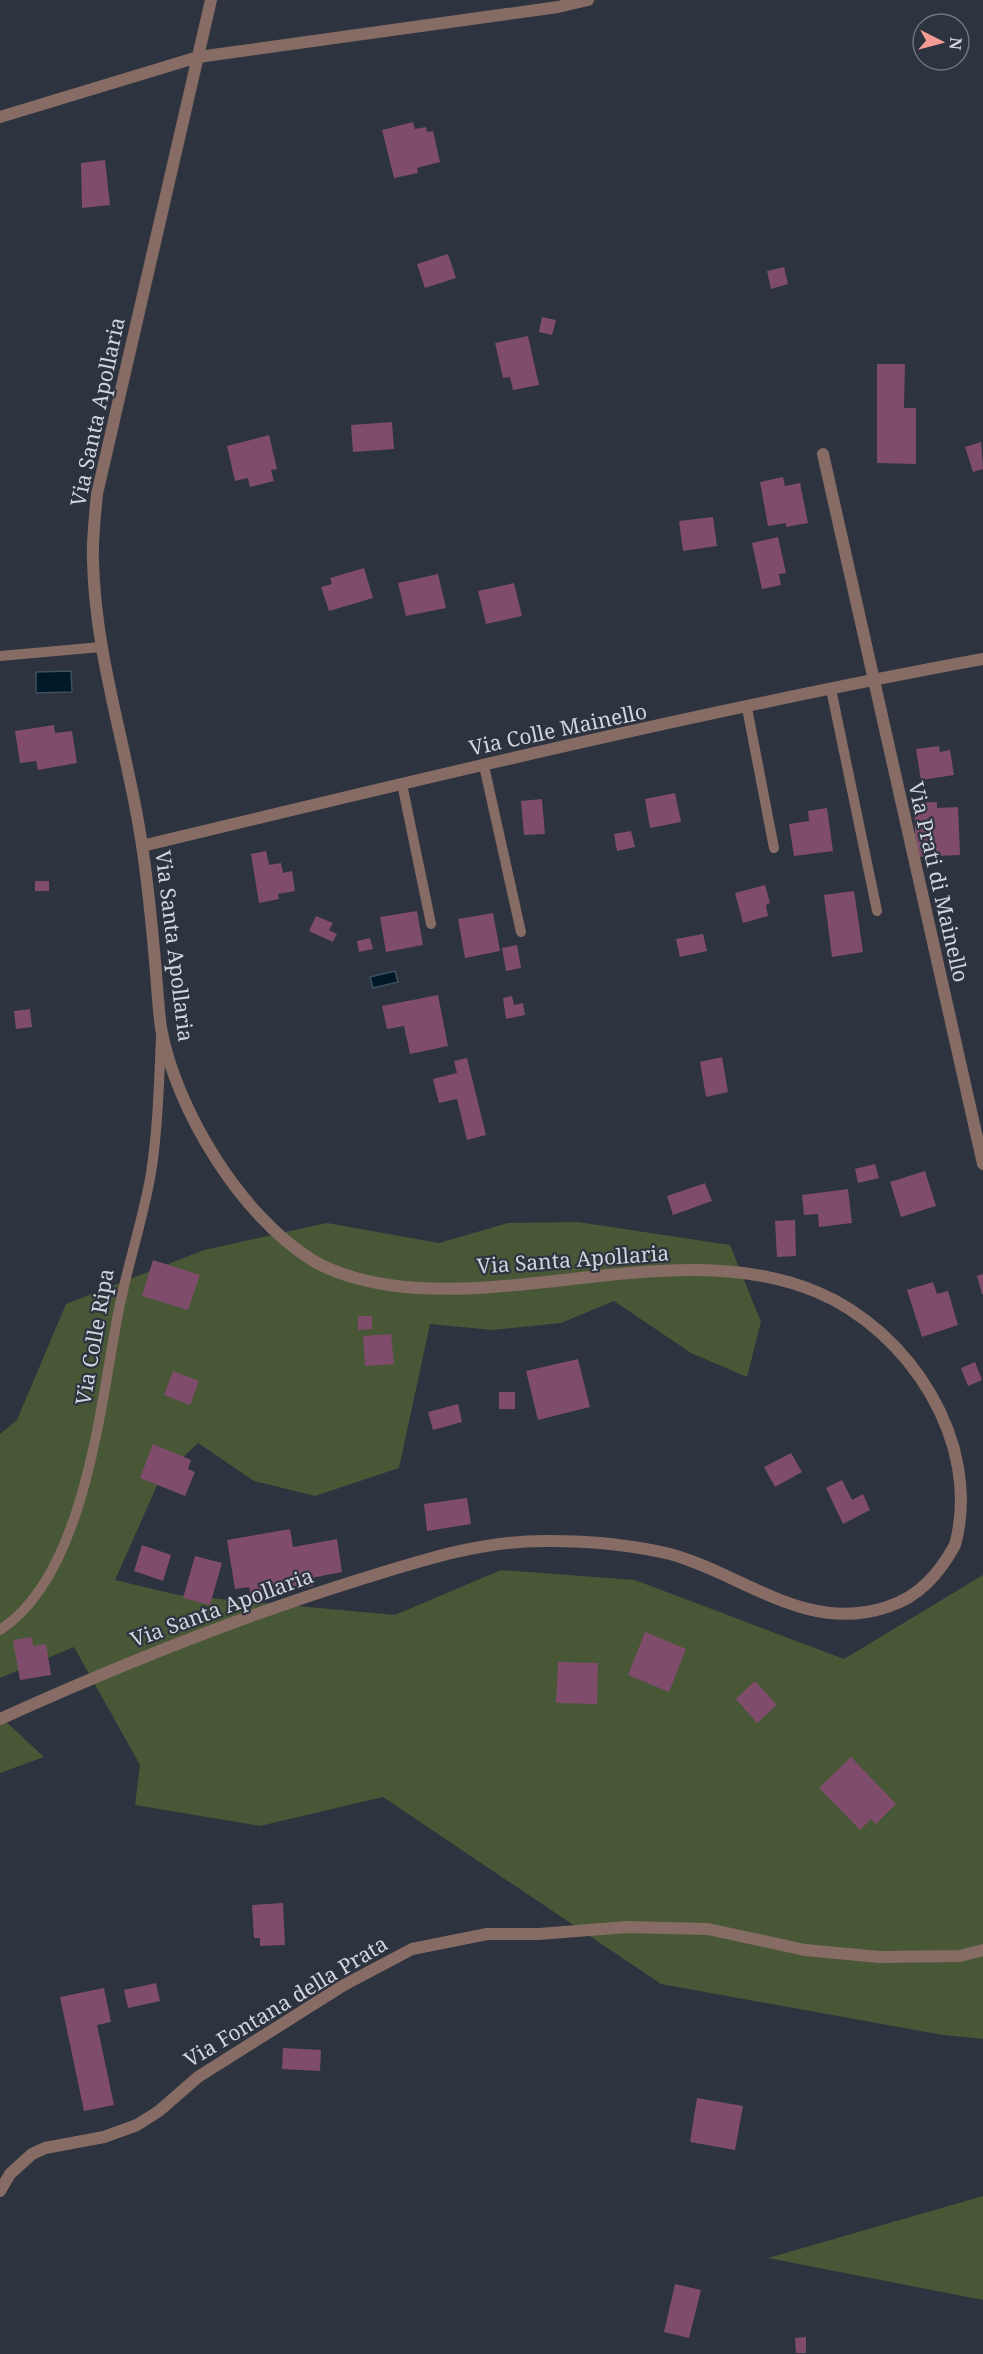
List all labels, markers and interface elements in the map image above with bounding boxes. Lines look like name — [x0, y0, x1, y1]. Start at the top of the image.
north arrow — [911, 12, 971, 72]
text: N — [944, 36, 968, 51]
street label: Via Santa Apollaria — [63, 315, 131, 509]
street label: Via Colle Mainello — [466, 697, 649, 762]
street label: Via Prati di Mainello — [902, 779, 976, 985]
street label: Via Santa Apollaria — [149, 849, 201, 1043]
street label: Via Santa Apollaria — [476, 1238, 670, 1280]
street label: Via Colle Ripa — [68, 1266, 120, 1407]
street label: Via Santa Apollaria — [126, 1561, 317, 1653]
street label: Via Fontana della Prata — [178, 1929, 393, 2073]

